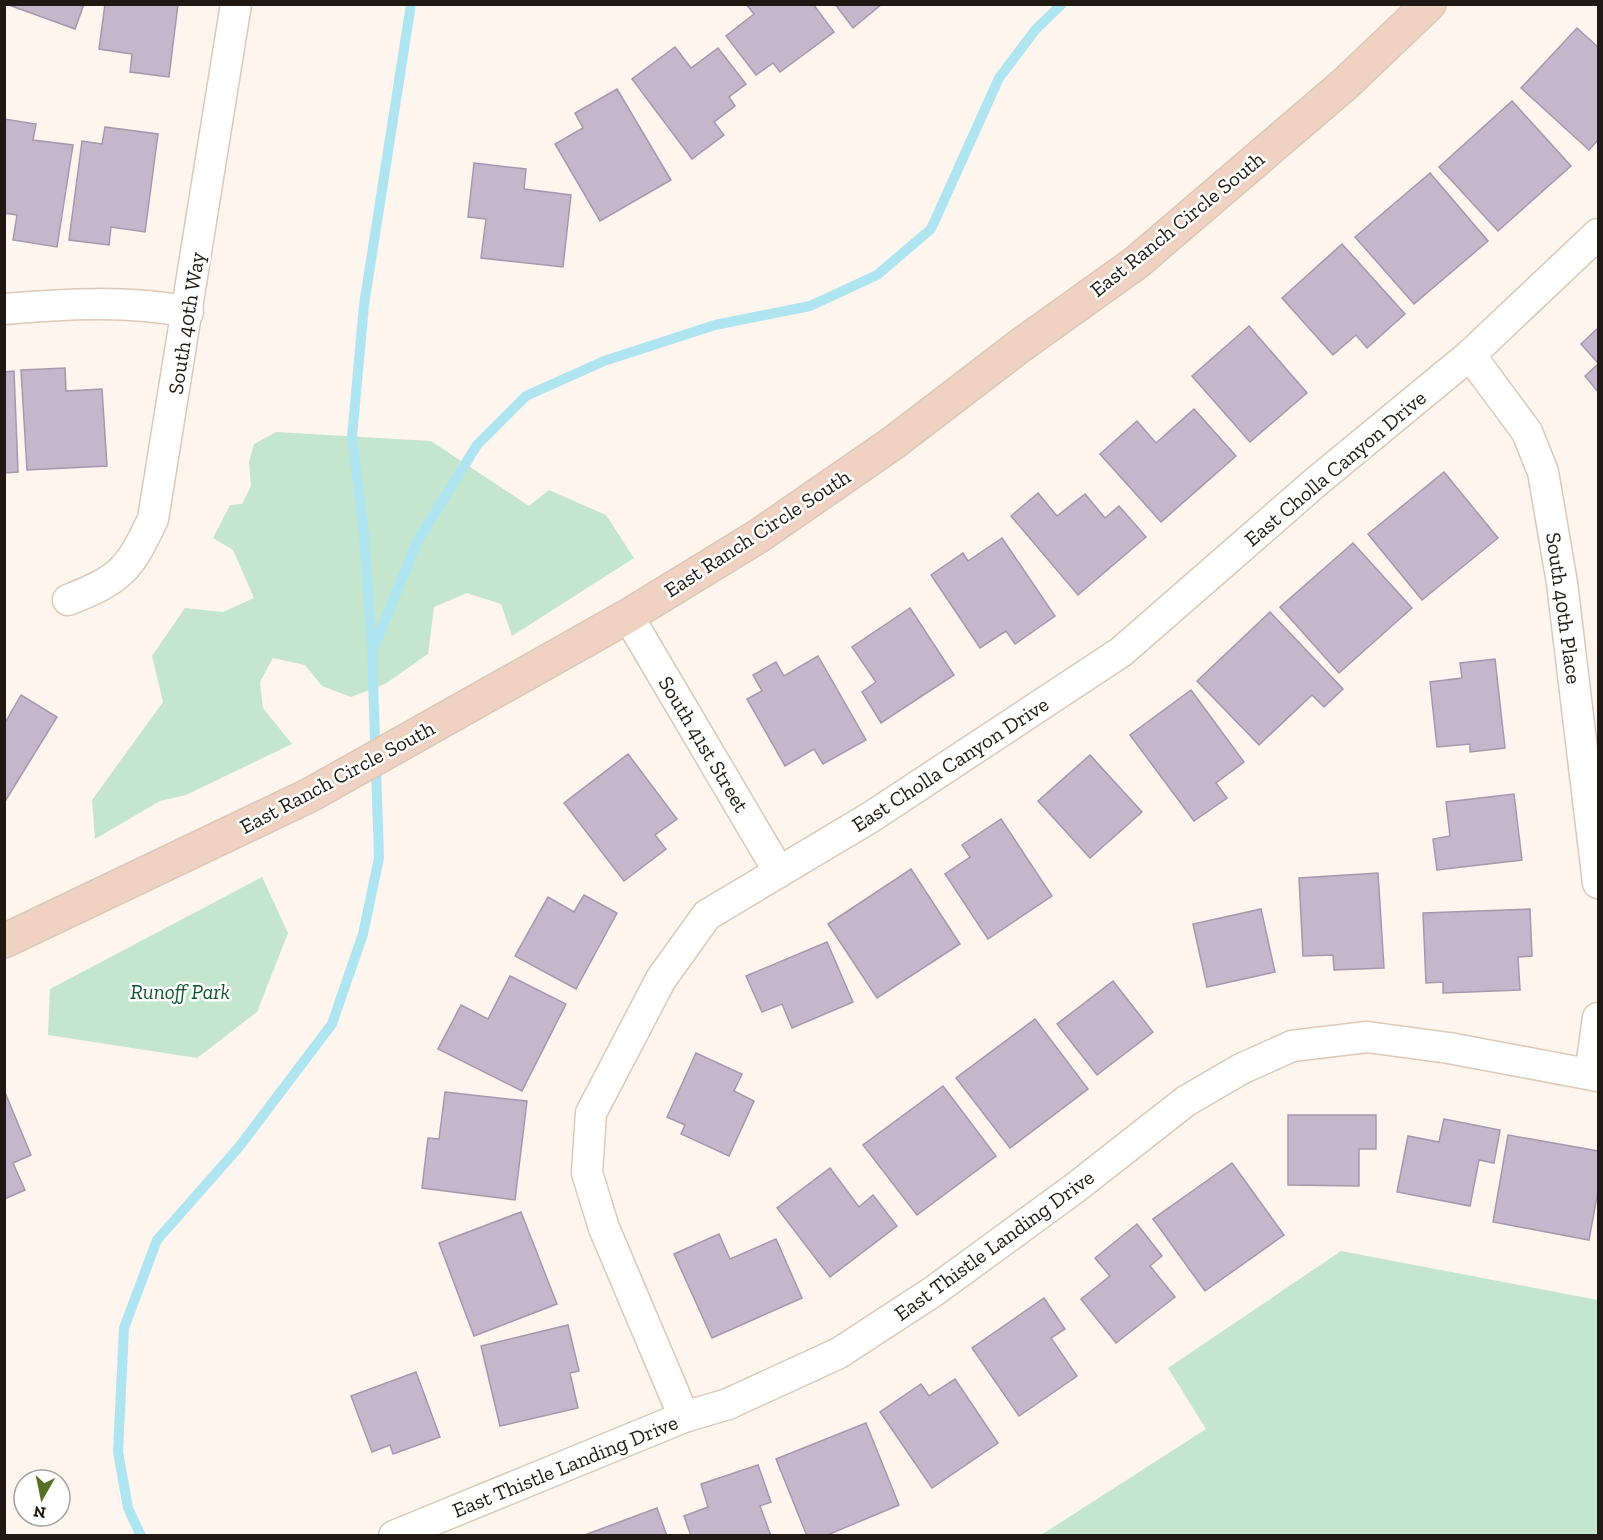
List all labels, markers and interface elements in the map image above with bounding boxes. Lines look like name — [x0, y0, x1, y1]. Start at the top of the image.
street label: East Ranch Circle South — [1085, 146, 1269, 302]
street label: South 40th Way — [162, 250, 210, 396]
street label: East Cholla Canyon Drive — [1239, 385, 1431, 551]
street label: East Ranch Circle South — [659, 463, 855, 603]
street label: South 40th Place — [1541, 531, 1587, 685]
street label: South 41st Street — [654, 671, 755, 817]
street label: East Cholla Canyon Drive — [847, 691, 1053, 837]
street label: East Ranch Circle South — [235, 715, 439, 839]
park label: Runoff Park — [130, 979, 230, 1004]
street label: East Thistle Landing Drive — [889, 1164, 1099, 1326]
street label: East Thistle Landing Drive — [449, 1409, 681, 1523]
north arrow — [12, 1468, 72, 1528]
text: N — [32, 1502, 47, 1523]

